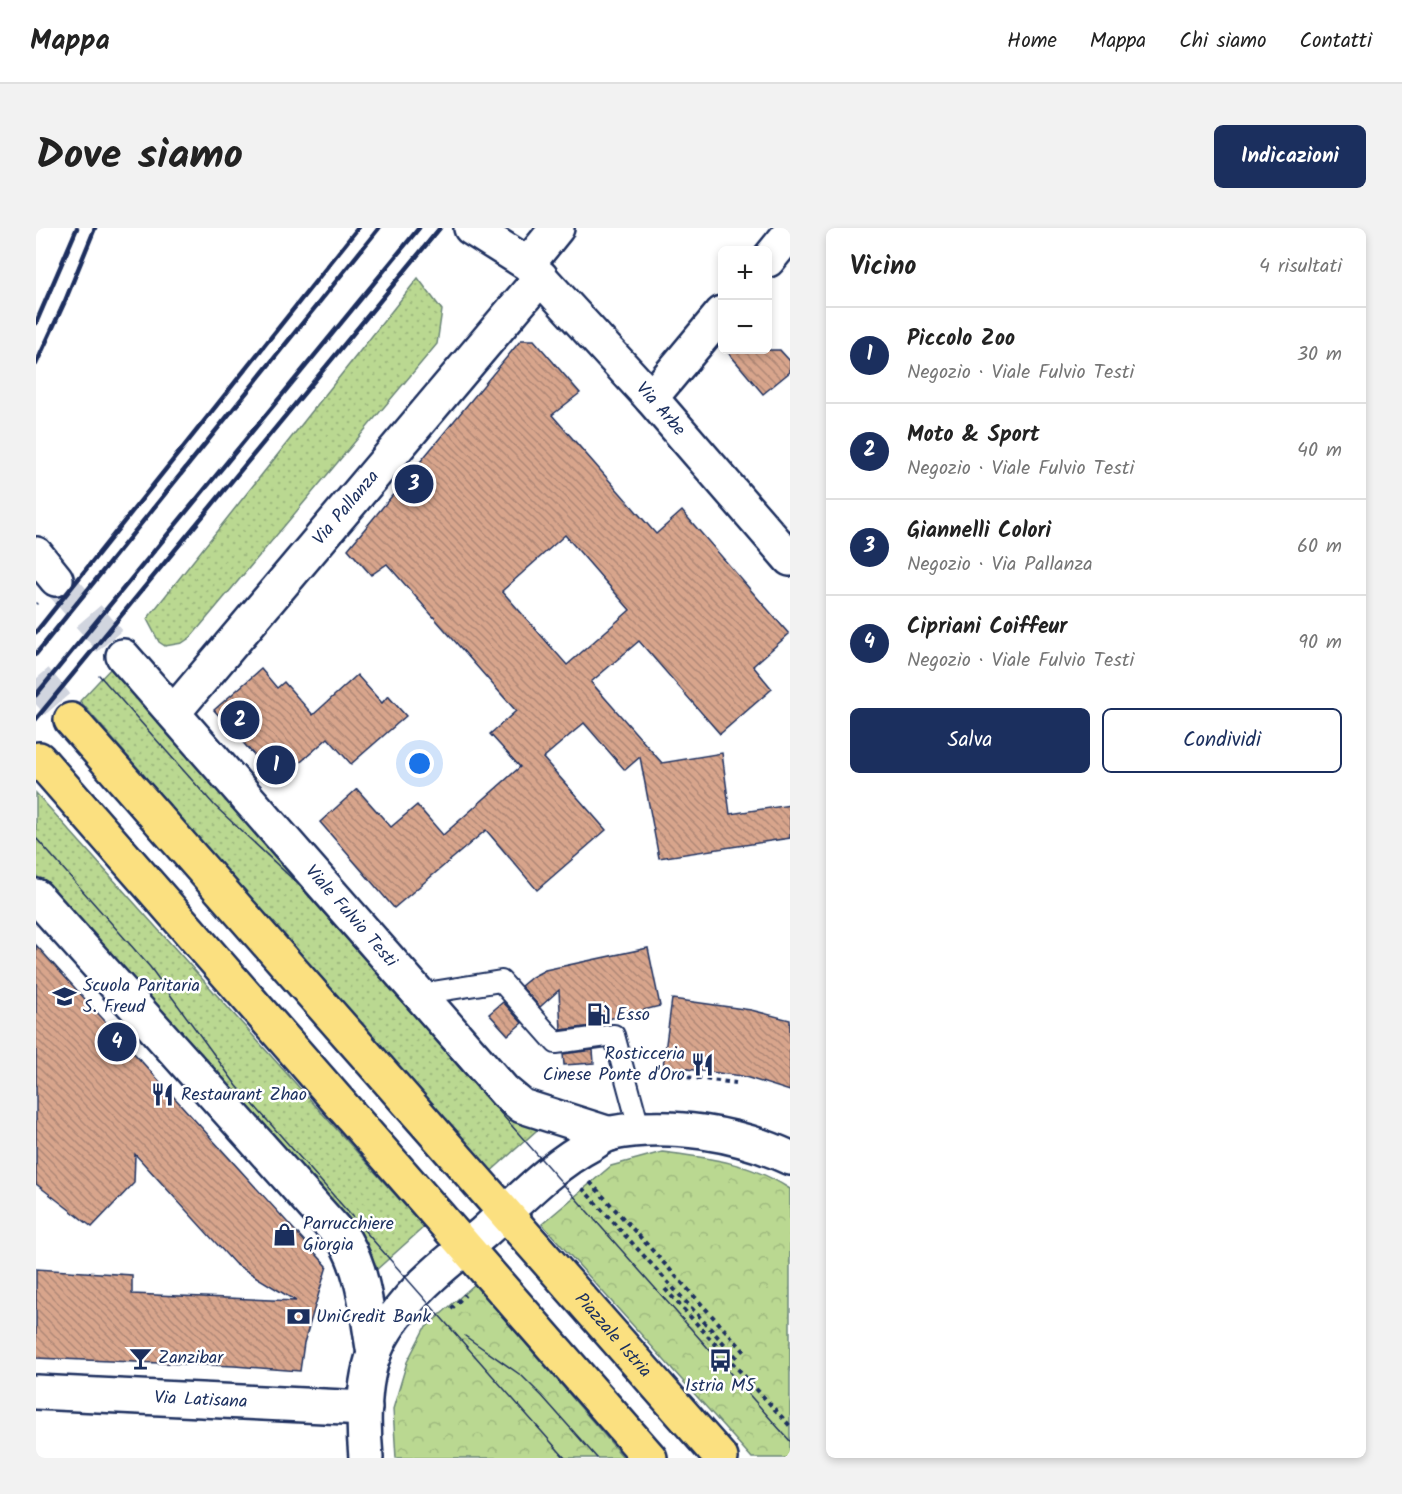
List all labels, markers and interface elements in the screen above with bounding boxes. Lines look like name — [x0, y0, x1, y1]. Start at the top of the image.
text: Mappa — [30, 19, 110, 64]
text: Home — [1007, 25, 1057, 58]
text: Mappa — [1090, 25, 1146, 58]
text: Chi siamo — [1179, 25, 1266, 58]
text: Contatti — [1299, 25, 1372, 58]
text: Dove siamo — [36, 123, 243, 190]
button: Indicazioni — [1214, 125, 1366, 188]
map controls — [718, 246, 772, 354]
button: + — [718, 246, 772, 300]
text: Vicino — [850, 246, 916, 288]
text: 4 risultati — [1259, 251, 1342, 283]
button: − — [718, 300, 772, 354]
text: Piccolo Zoo — [907, 322, 1015, 357]
text: 1 — [866, 339, 873, 371]
text: 30 m — [1297, 339, 1342, 371]
text: Negozio · Viale Fulvio Testi — [907, 357, 1134, 389]
street label: Via Arbe — [629, 375, 692, 443]
text: Moto & Sport — [907, 418, 1040, 453]
text: 2 — [864, 435, 875, 467]
text: 40 m — [1297, 435, 1342, 467]
text: Negozio · Viale Fulvio Testi — [907, 453, 1134, 485]
pin: 3 — [394, 462, 434, 506]
street label: Via Pallanza — [306, 464, 387, 552]
text: Giannelli Colori — [907, 514, 1051, 549]
text: 3 — [864, 531, 875, 563]
text: 60 m — [1297, 531, 1342, 563]
text: Negozio · Via Pallanza — [907, 549, 1093, 581]
text: Cipriani Coiffeur — [907, 610, 1067, 645]
text: 4 — [864, 627, 875, 659]
text: 90 m — [1298, 627, 1342, 659]
text: Negozio · Viale Fulvio Testi — [907, 645, 1134, 677]
pin: 2 — [220, 698, 260, 742]
button: Salva — [850, 708, 1090, 773]
button: Condividi — [1102, 708, 1342, 773]
pin: 1 — [256, 742, 296, 788]
your location — [405, 749, 434, 778]
street label: Viale Fulvio Testi — [298, 858, 405, 975]
place label: Scuola Paritaria S. Freud — [83, 972, 200, 1022]
school or university icon: Scuola Paritaria S. Freud — [52, 983, 78, 1009]
place label: Esso — [616, 1001, 650, 1030]
fuel station icon: Esso — [585, 1002, 611, 1028]
pin: 4 — [98, 1020, 136, 1064]
place label: Rosticceria Cinese Ponte d'Oro — [543, 1040, 685, 1090]
restaurant icon: Rosticceria Cinese Ponte d'Oro — [690, 1051, 716, 1077]
place label: Restaurant Zhao — [181, 1081, 307, 1110]
restaurant icon: Restaurant Zhao — [150, 1082, 176, 1108]
place label: Parrucchiere Giorgia — [303, 1210, 394, 1260]
shop icon: Parrucchiere Giorgia — [272, 1221, 298, 1247]
street label: Piazzale Istria — [567, 1286, 659, 1385]
place label: UniCredit Bank — [316, 1303, 431, 1332]
bank icon: UniCredit Bank — [285, 1304, 311, 1330]
place label: Zanzibar — [158, 1344, 224, 1373]
bar icon: Zanzibar — [127, 1345, 153, 1371]
bus stop icon: Istria M5 — [707, 1347, 733, 1373]
place label: Istria M5 — [685, 1372, 756, 1401]
street label: Via Latisana — [154, 1383, 248, 1417]

